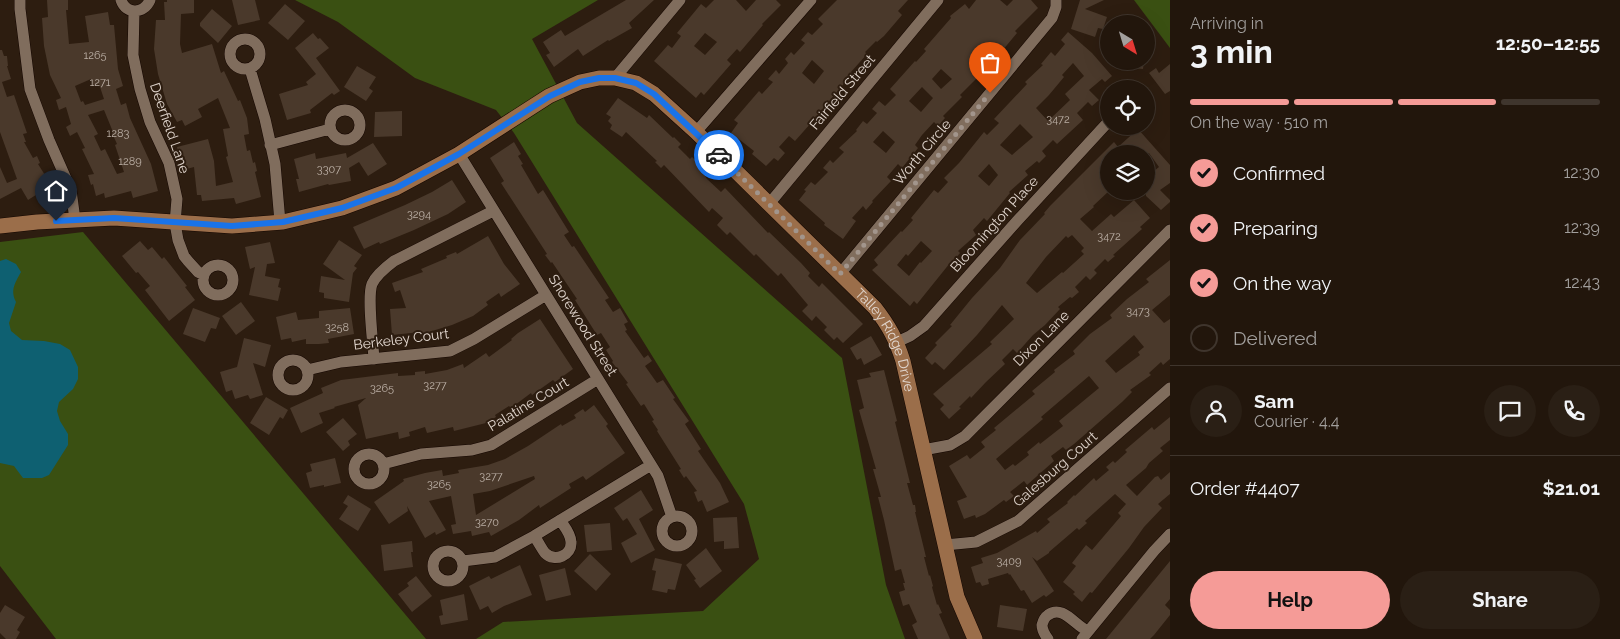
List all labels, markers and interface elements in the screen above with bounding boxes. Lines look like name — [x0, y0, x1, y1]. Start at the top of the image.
text: Arriving in — [1190, 14, 1264, 33]
north arrow — [1100, 15, 1155, 70]
map controls — [1100, 15, 1155, 200]
text: 12:50–12:55 — [1496, 32, 1600, 54]
text: 3 min — [1190, 33, 1273, 70]
pin — [969, 42, 1011, 93]
house number: 1265 — [83, 49, 107, 62]
icon: bag — [976, 49, 1004, 77]
street label: Fairfield Street — [806, 51, 878, 133]
house number: 1271 — [89, 76, 111, 89]
button: locate — [1100, 80, 1155, 135]
street label: Deerfield Lane — [147, 81, 193, 175]
house number: 3472 — [1046, 113, 1070, 126]
text: On the way · 510 m — [1190, 113, 1328, 132]
street label: Worth Circle — [890, 116, 954, 188]
house number: 1283 — [107, 127, 130, 140]
courier — [694, 130, 744, 180]
icon: car — [705, 141, 733, 169]
button: layers — [1100, 145, 1155, 200]
house number: 1289 — [118, 155, 142, 168]
icon: check — [1190, 159, 1218, 187]
text: Confirmed — [1233, 162, 1325, 184]
house number: 3307 — [317, 163, 341, 176]
text: 12:30 — [1563, 163, 1600, 182]
pin — [35, 170, 77, 221]
street label: Bloomington Place — [947, 173, 1041, 275]
icon: home — [42, 177, 70, 205]
house number: 3294 — [407, 208, 431, 221]
icon: check — [1190, 214, 1218, 242]
text: Preparing — [1233, 217, 1318, 239]
text: 12:39 — [1564, 218, 1600, 237]
house number: 3472 — [1097, 230, 1121, 243]
icon: check — [1190, 269, 1218, 297]
street label: Shorewood Street — [545, 271, 621, 379]
text: On the way — [1233, 272, 1332, 294]
text: 12:43 — [1565, 273, 1600, 292]
street label: Talley Ridge Drive — [852, 285, 918, 393]
house number: 3473 — [1126, 305, 1150, 318]
street label: Dixon Lane — [1010, 307, 1072, 369]
house number: 3258 — [325, 321, 349, 334]
street label: Berkeley Court — [352, 325, 450, 353]
text: Delivered — [1233, 327, 1317, 349]
street label: Palatine Court — [485, 374, 571, 434]
house number: 3277 — [423, 379, 447, 392]
house number: 3265 — [370, 382, 394, 395]
button: person — [1190, 385, 1242, 437]
button: chat — [1484, 385, 1536, 437]
button: phone — [1548, 385, 1600, 437]
text: Sam — [1254, 390, 1294, 412]
text: Courier · 4.4 — [1254, 412, 1339, 431]
street label: Galesburg Court — [1010, 428, 1101, 510]
house number: 3277 — [479, 470, 503, 483]
text: Order #4407 — [1190, 477, 1300, 499]
text: $21.01 — [1543, 477, 1600, 499]
house number: 3265 — [427, 478, 451, 491]
house number: 3270 — [475, 516, 499, 529]
house number: 3409 — [996, 555, 1022, 568]
button: Help — [1190, 571, 1390, 629]
button: Share — [1400, 571, 1600, 629]

